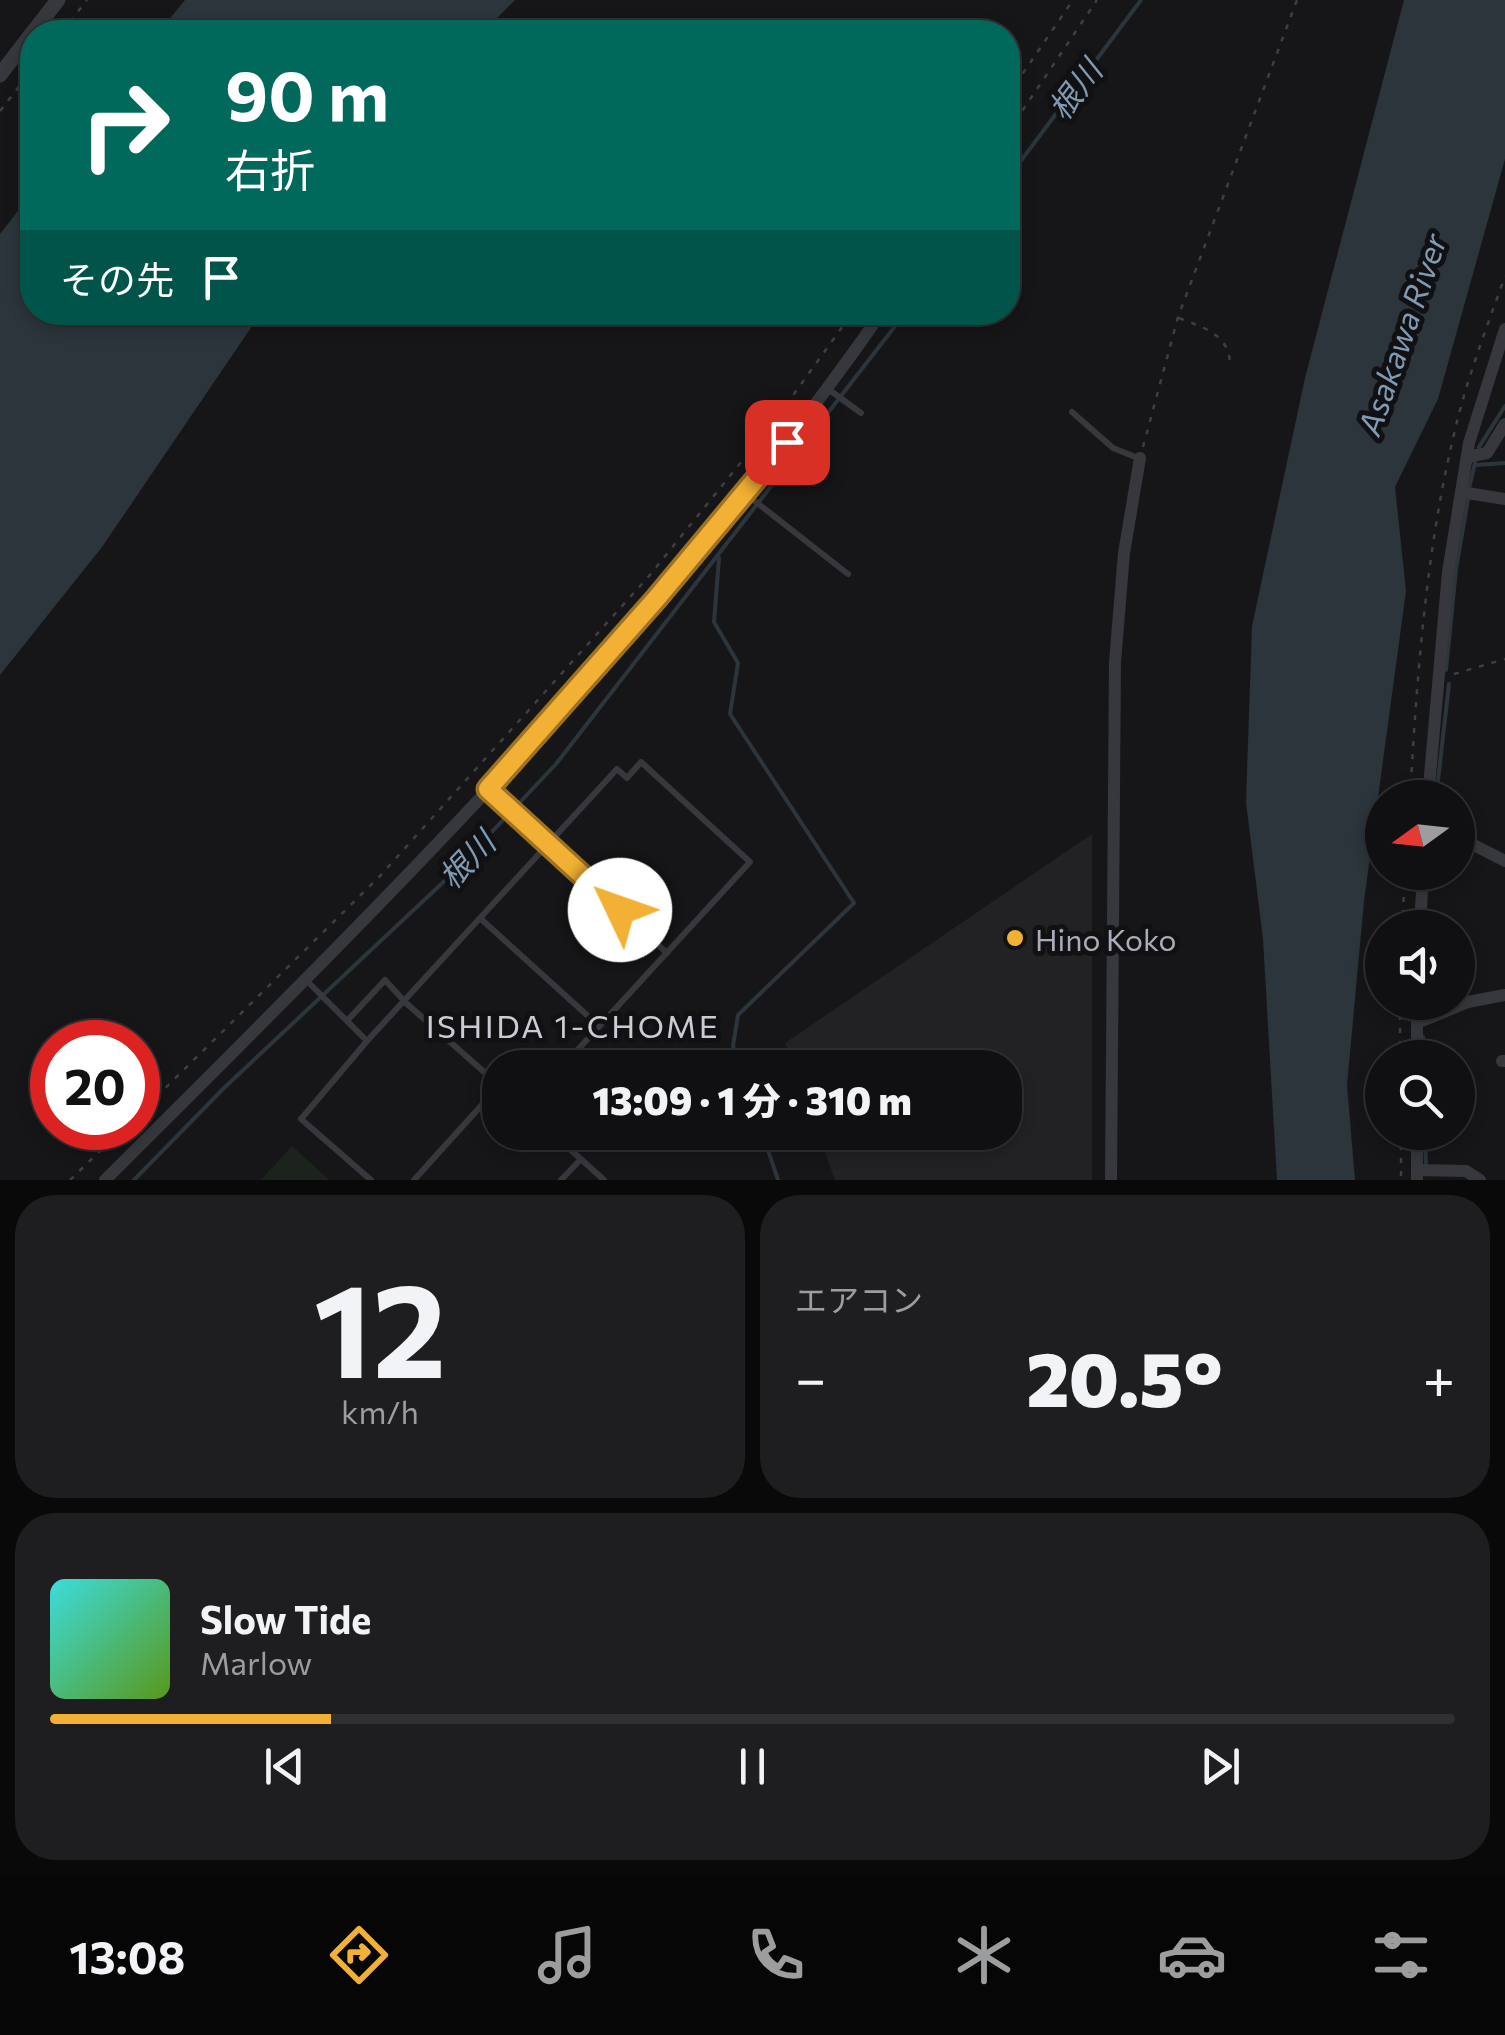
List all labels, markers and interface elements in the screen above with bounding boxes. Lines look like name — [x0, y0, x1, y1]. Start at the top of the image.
water label: 根川 — [1039, 49, 1111, 127]
text: 90 m — [225, 50, 389, 135]
icon: right — [60, 60, 190, 190]
text: 右折 — [225, 141, 315, 196]
water label: Asakawa River — [1348, 227, 1455, 441]
icon: arrive — [194, 250, 249, 305]
text: その先 — [60, 255, 174, 302]
pin — [745, 400, 830, 485]
icon: arrive — [760, 415, 815, 470]
north arrow — [1365, 780, 1475, 890]
map controls — [1365, 780, 1475, 1150]
water label: 根川 — [429, 820, 505, 896]
position arrow — [568, 858, 672, 962]
button: sound — [1365, 910, 1475, 1020]
place label: Hino Koko — [1035, 920, 1177, 957]
marker: Hino Koko — [1004, 927, 1026, 949]
district label: ISHIDA 1-CHOME — [426, 1005, 720, 1045]
speed limit sign: 20 — [30, 1020, 160, 1150]
button: search — [1365, 1040, 1475, 1150]
text: 13:09 · 1 分 · 310 m — [592, 1076, 912, 1123]
text: 12 — [314, 1246, 446, 1405]
text: エアコン — [795, 1279, 923, 1319]
text: 20.5° — [1026, 1331, 1223, 1422]
text: − — [795, 1343, 826, 1410]
text: + — [1423, 1343, 1455, 1410]
text: km/h — [341, 1391, 419, 1431]
text: Slow Tide — [200, 1595, 371, 1642]
text: Marlow — [200, 1642, 312, 1682]
icon: previous — [257, 1739, 312, 1794]
icon: pause — [725, 1739, 780, 1794]
icon: next — [1193, 1739, 1248, 1794]
icon: directions — [324, 1920, 394, 1990]
icon: music — [532, 1920, 602, 1990]
icon: phone — [741, 1920, 811, 1990]
icon: climate — [949, 1920, 1019, 1990]
icon: car — [1157, 1920, 1227, 1990]
icon: filters — [1366, 1920, 1436, 1990]
text: 13:08 — [69, 1928, 185, 1983]

